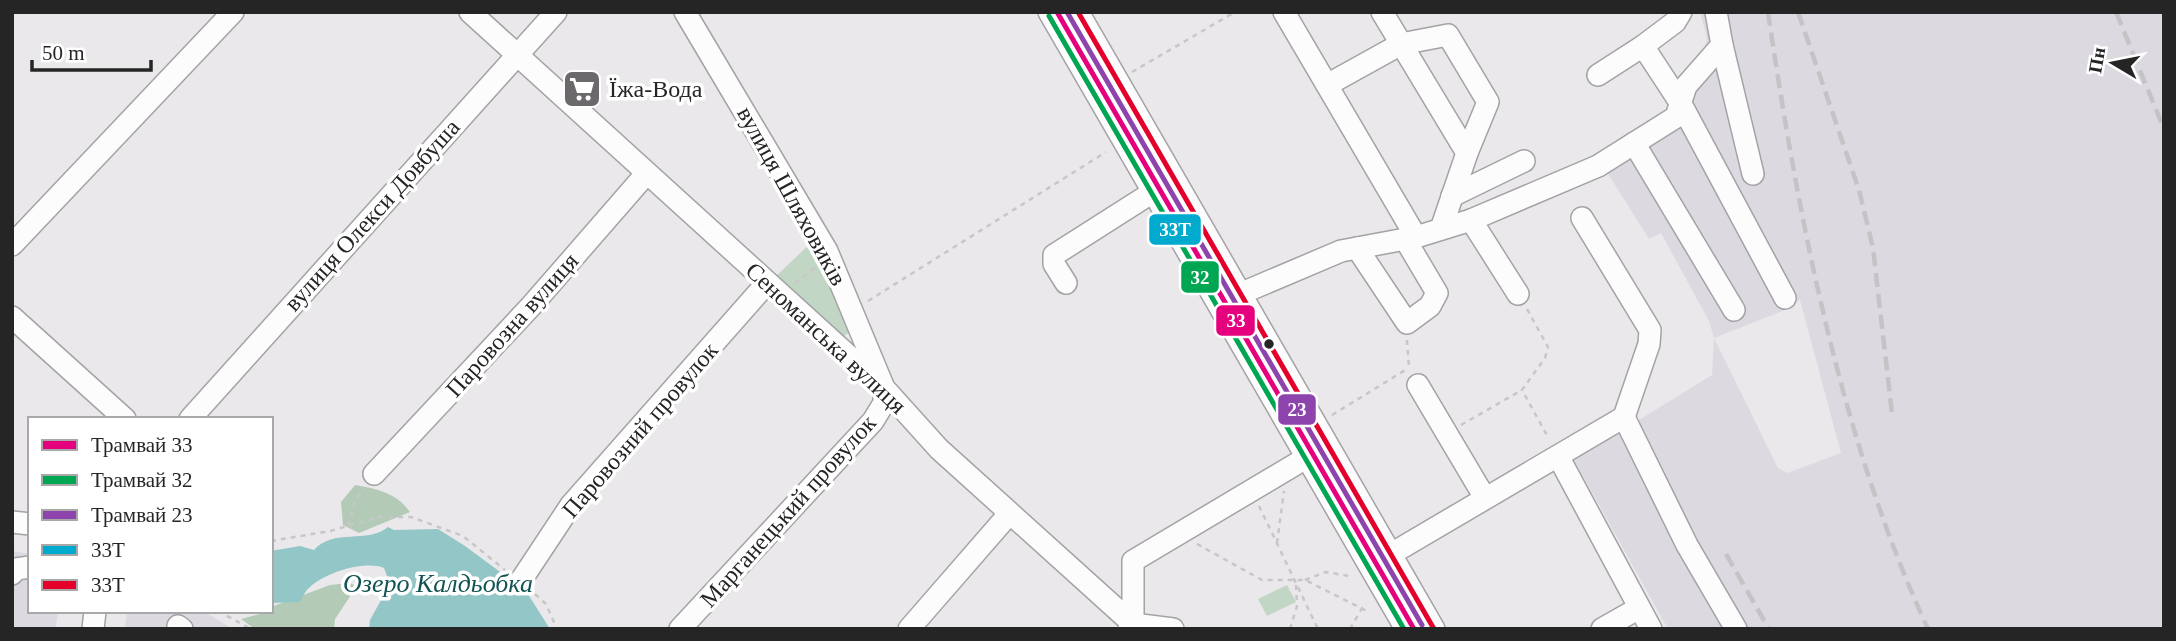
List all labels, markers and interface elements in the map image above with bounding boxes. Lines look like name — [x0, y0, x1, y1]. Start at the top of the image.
scale bar — [32, 28, 150, 72]
north arrow — [2078, 28, 2148, 98]
text: 50 m — [42, 41, 85, 65]
text: Пн — [2084, 46, 2109, 75]
supermarket icon: Їжа-Вода — [561, 68, 603, 110]
place label: Їжа-Вода — [609, 76, 703, 102]
street label: вулиця Шляховиків — [732, 102, 852, 290]
street label: вулиця Олекси Довбуша — [279, 114, 465, 316]
line badge: 33Т — [1148, 213, 1202, 246]
text: 33Т — [1159, 219, 1191, 240]
street label: Паровозна вулиця — [441, 248, 583, 402]
street label: Сеноманська вулиця — [740, 257, 912, 419]
line badge: 32 — [1180, 260, 1220, 294]
text: 32 — [1191, 267, 1210, 288]
line badge: 33 — [1215, 304, 1256, 337]
text: 33 — [1227, 310, 1246, 331]
street label: Паровозний провулок — [557, 337, 723, 523]
unlabelled marker — [1262, 337, 1276, 351]
line badge: 23 — [1277, 393, 1317, 426]
text: 23 — [1288, 399, 1307, 420]
street label: Марганецький провулок — [695, 410, 881, 612]
legend — [28, 417, 273, 613]
text: Трамвай 33 — [91, 433, 193, 457]
text: Трамвай 32 — [91, 468, 193, 492]
text: Трамвай 23 — [91, 503, 193, 527]
text: 33Т — [91, 538, 125, 562]
water label: Озеро Калдьобка — [343, 569, 533, 598]
text: 33T — [91, 573, 125, 597]

